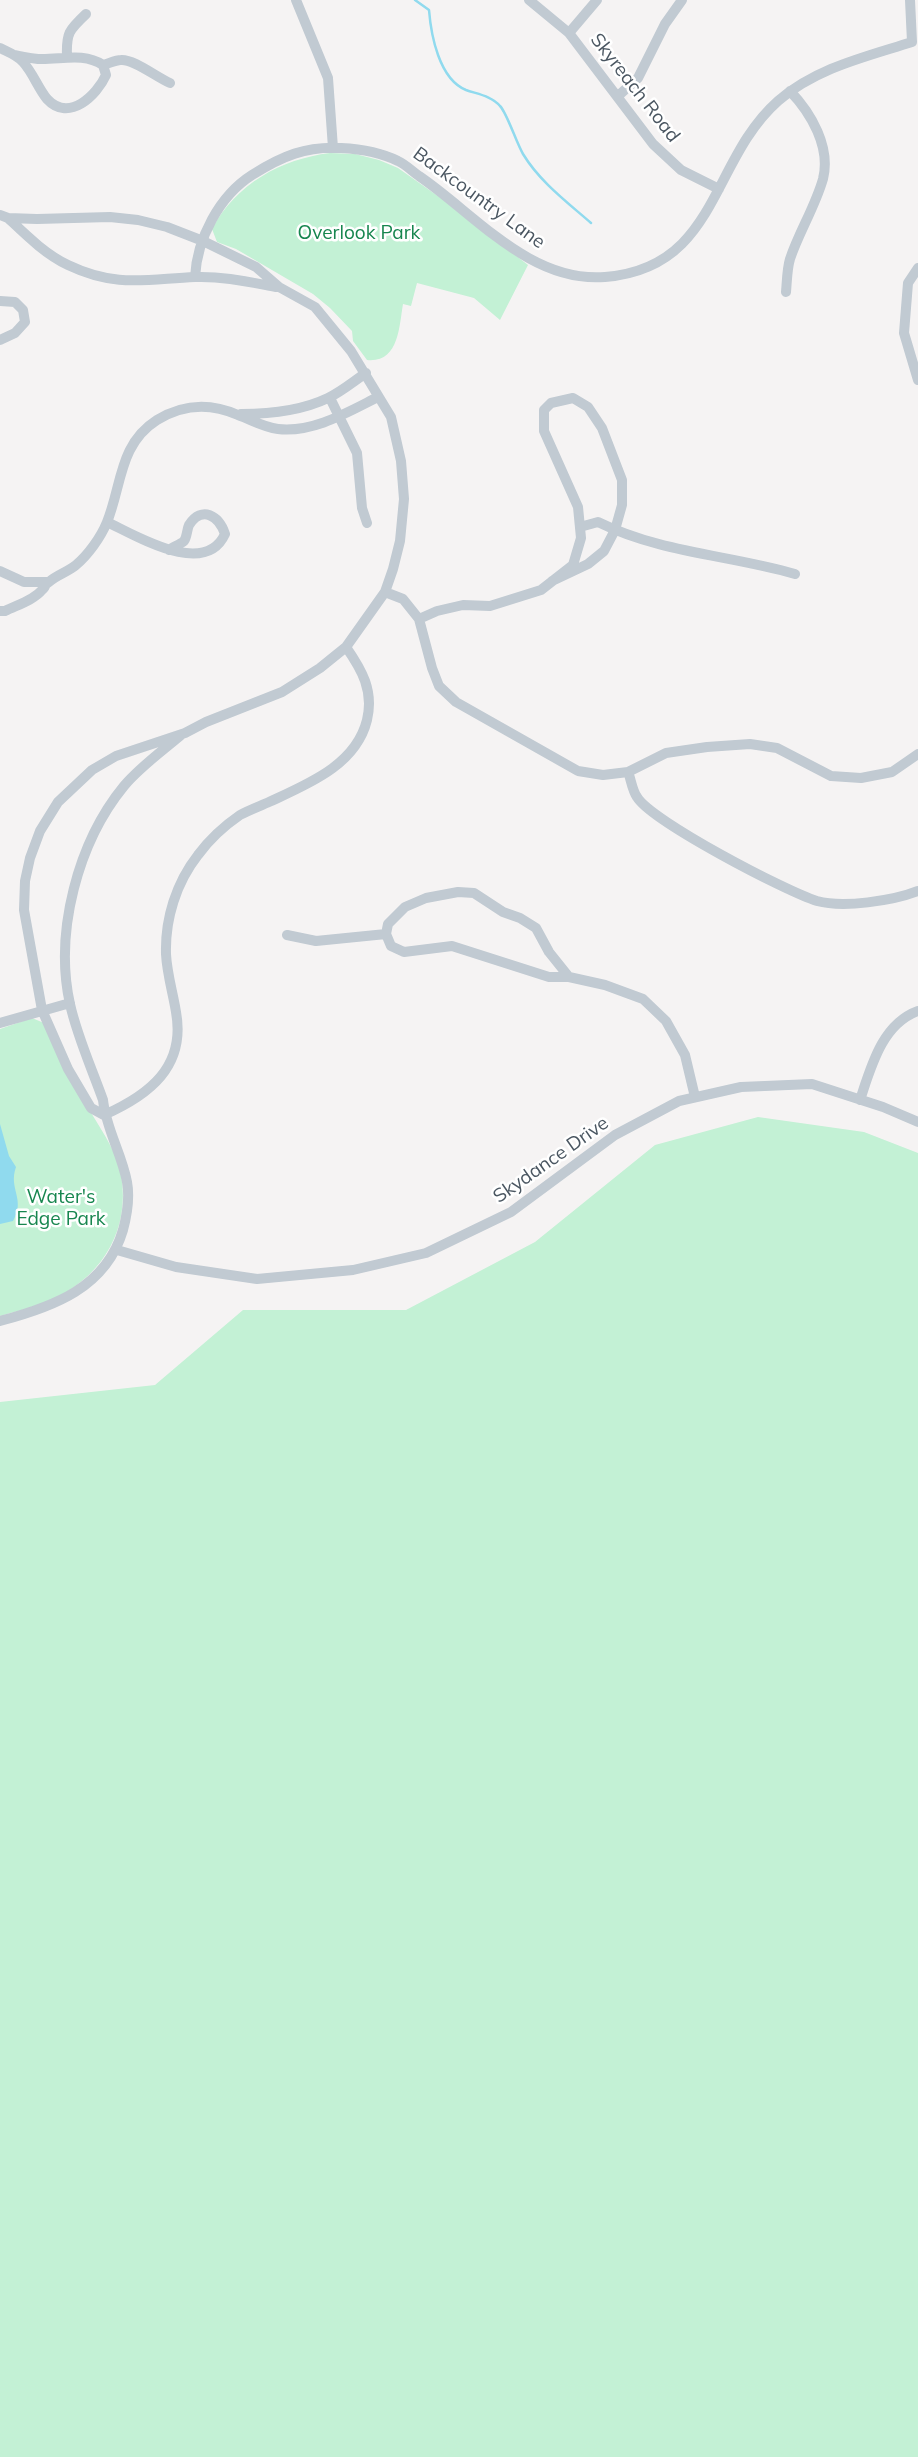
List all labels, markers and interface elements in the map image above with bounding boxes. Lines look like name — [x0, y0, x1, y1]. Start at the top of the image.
street label: Skyreach Road — [585, 29, 685, 147]
street label: Backcountry Lane — [408, 142, 550, 254]
park label: Overlook Park — [298, 222, 420, 244]
street label: Skydance Drive — [489, 1112, 613, 1208]
park label: Water's Edge Park — [16, 1186, 106, 1230]

